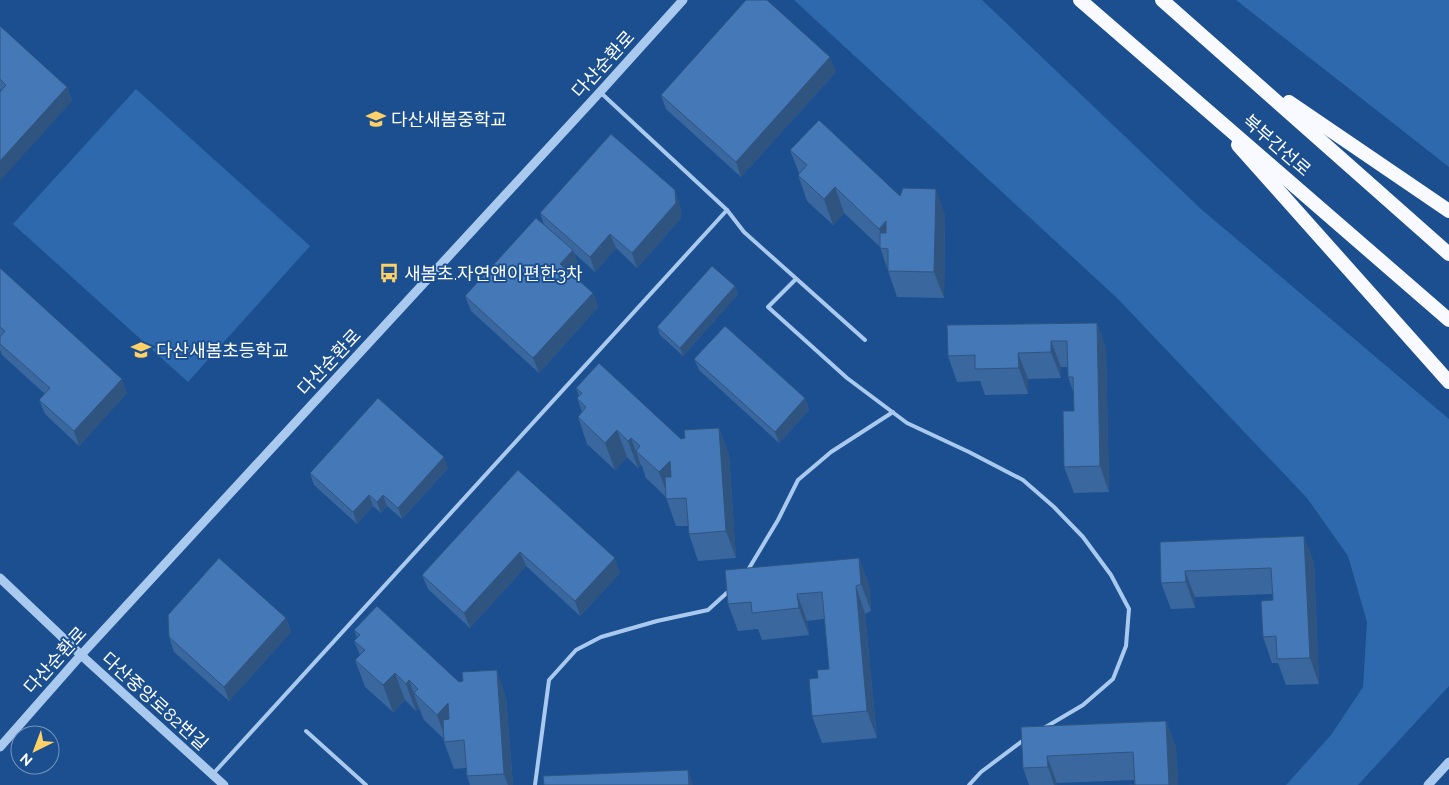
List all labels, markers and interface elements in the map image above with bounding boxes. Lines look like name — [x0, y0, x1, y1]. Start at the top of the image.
street label: 다산순환로 — [567, 26, 639, 102]
school or university icon: 다산새봄중학교 — [365, 108, 387, 130]
place label: 다산새봄중학교 — [391, 109, 507, 130]
street label: 북부간선로 — [1239, 110, 1315, 180]
bus stop icon: 새봄초.자연앤이편한3차 — [378, 262, 400, 284]
place label: 새봄초.자연앤이편한3차 — [404, 263, 583, 284]
street label: 다산순환로 — [293, 325, 365, 399]
school or university icon: 다산새봄초등학교 — [130, 339, 152, 361]
place label: 다산새봄초등학교 — [156, 340, 288, 361]
street label: 다산순환로 — [19, 622, 91, 698]
street label: 다산중앙로82번길 — [97, 648, 213, 754]
north arrow — [10, 725, 60, 775]
text: N — [17, 750, 36, 769]

